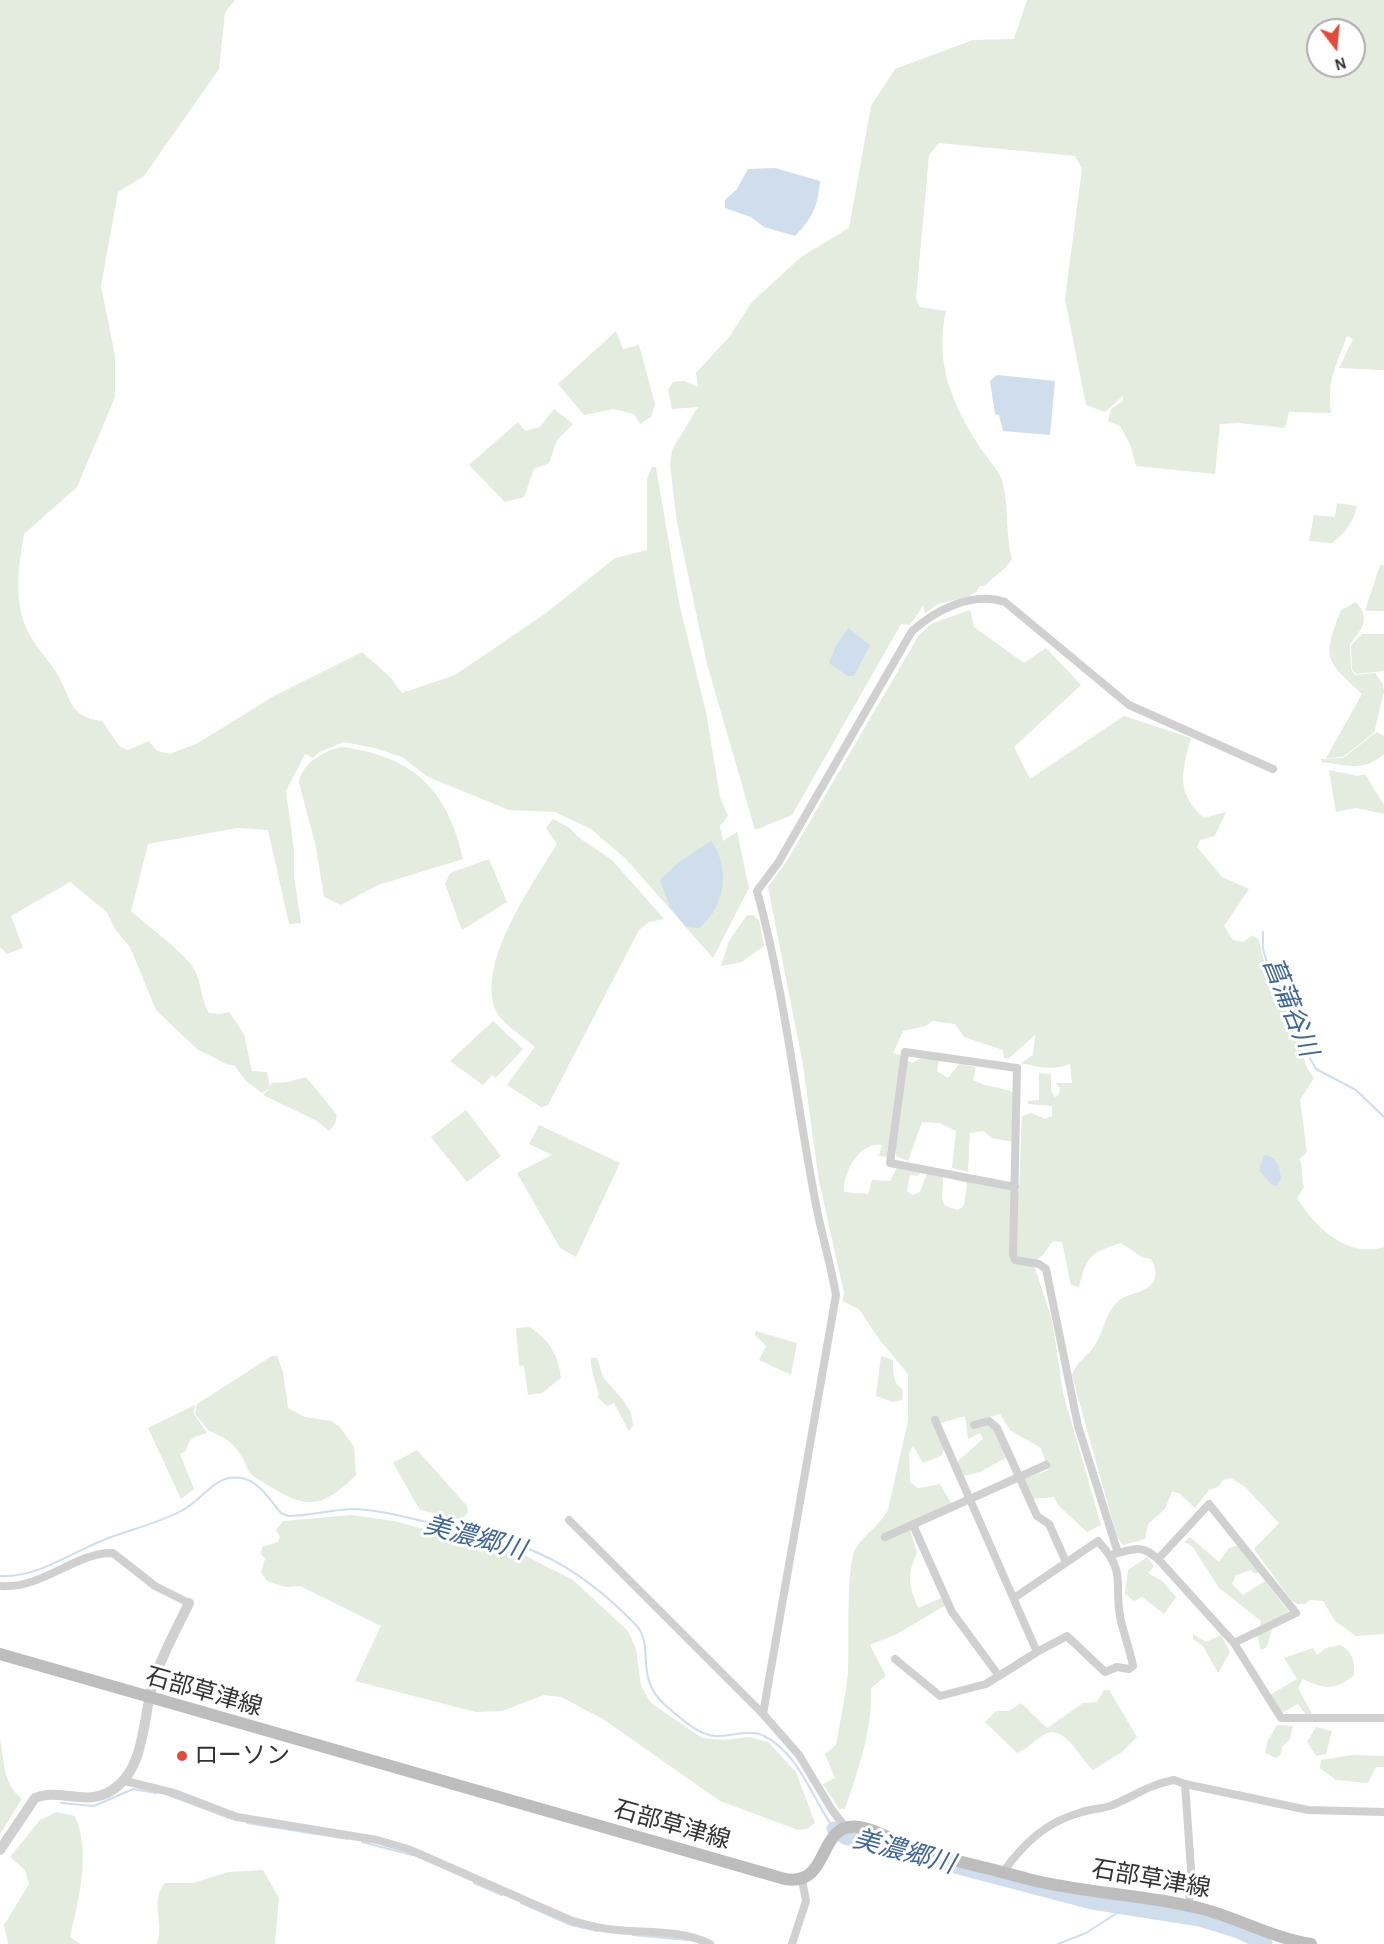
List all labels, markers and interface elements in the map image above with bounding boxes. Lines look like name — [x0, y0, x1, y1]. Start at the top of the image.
north arrow — [1306, 18, 1366, 78]
text: N — [1333, 54, 1348, 73]
water label: 菖蒲谷川 — [1256, 953, 1324, 1061]
water label: 美濃郷川 — [421, 1509, 529, 1567]
street label: 石部草津線 — [142, 1662, 266, 1722]
place label: ローソン — [194, 1742, 290, 1770]
marker: ローソン — [175, 1749, 189, 1763]
street label: 石部草津線 — [610, 1795, 734, 1855]
water label: 美濃郷川 — [850, 1823, 958, 1881]
street label: 石部草津線 — [1089, 1854, 1213, 1904]

